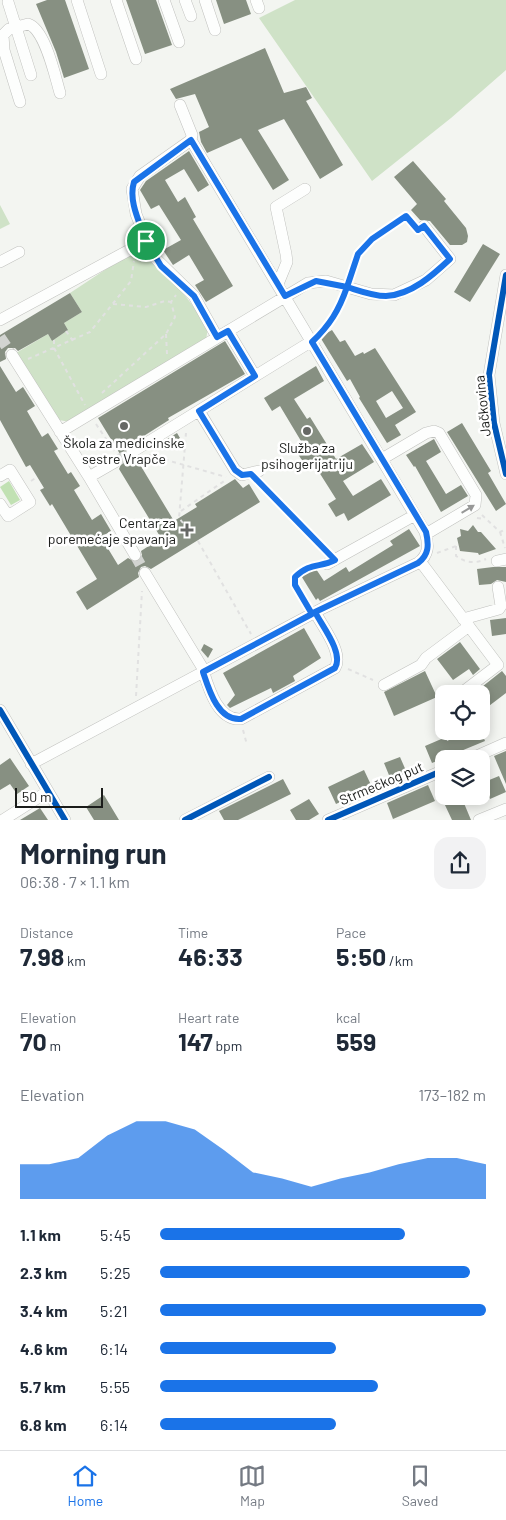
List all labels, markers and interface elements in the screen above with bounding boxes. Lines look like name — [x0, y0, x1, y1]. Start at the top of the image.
pin — [125, 220, 167, 262]
icon: arrive — [132, 227, 160, 255]
street label: Jačkovina — [470, 375, 494, 437]
marker: Škola za medicinske sestre Vrapče — [118, 420, 130, 432]
marker: Služba za psihogerijatriju — [301, 425, 313, 437]
place label: Škola za medicinske sestre Vrapče — [63, 434, 185, 467]
place label: Služba za psihogerijatriju — [261, 439, 353, 472]
one-way arrow — [461, 505, 474, 514]
place label: Centar za poremećaje spavanja — [48, 514, 176, 547]
marker: Centar za poremećaje spavanja — [180, 523, 194, 537]
map controls — [435, 685, 490, 805]
button: locate — [435, 685, 490, 740]
button: layers — [435, 750, 490, 805]
street label: Strmečkog put — [336, 758, 426, 808]
scale bar — [15, 785, 102, 808]
text: 50 m — [22, 788, 51, 805]
text: Morning run — [20, 836, 167, 870]
button: share — [434, 837, 486, 889]
text: 06:38 · 7 × 1.1 km — [20, 872, 130, 891]
text: Distance — [20, 924, 73, 941]
text: Time — [178, 924, 208, 941]
text: Pace — [336, 924, 366, 941]
text: 7.98 — [20, 941, 64, 971]
text: 46:33 — [178, 941, 243, 971]
text: 5:50 — [336, 941, 386, 971]
text: km — [64, 952, 86, 969]
text: /km — [386, 952, 413, 969]
text: Elevation — [20, 1009, 76, 1026]
text: Heart rate — [178, 1009, 239, 1026]
text: kcal — [336, 1009, 360, 1026]
text: 70 — [20, 1026, 47, 1056]
text: 147 — [178, 1026, 213, 1056]
text: 559 — [336, 1026, 376, 1056]
text: m — [47, 1037, 61, 1054]
text: bpm — [213, 1037, 242, 1054]
text: Elevation — [20, 1085, 84, 1104]
text: 173–182 m — [418, 1085, 486, 1104]
text: 1.1 km — [20, 1225, 61, 1244]
text: 5:45 — [100, 1225, 131, 1244]
text: 2.3 km — [20, 1263, 67, 1282]
text: 5:25 — [100, 1263, 130, 1282]
text: 3.4 km — [20, 1301, 68, 1320]
text: 5:21 — [100, 1301, 128, 1320]
text: 4.6 km — [20, 1339, 68, 1358]
text: 6:14 — [100, 1339, 128, 1358]
text: 5.7 km — [20, 1377, 66, 1396]
text: 5:55 — [100, 1377, 130, 1396]
text: 6.8 km — [20, 1415, 67, 1434]
text: 6:14 — [100, 1415, 128, 1434]
tab: Home — [68, 1462, 103, 1509]
tab: Map — [238, 1462, 266, 1509]
tab: Saved — [402, 1462, 438, 1509]

